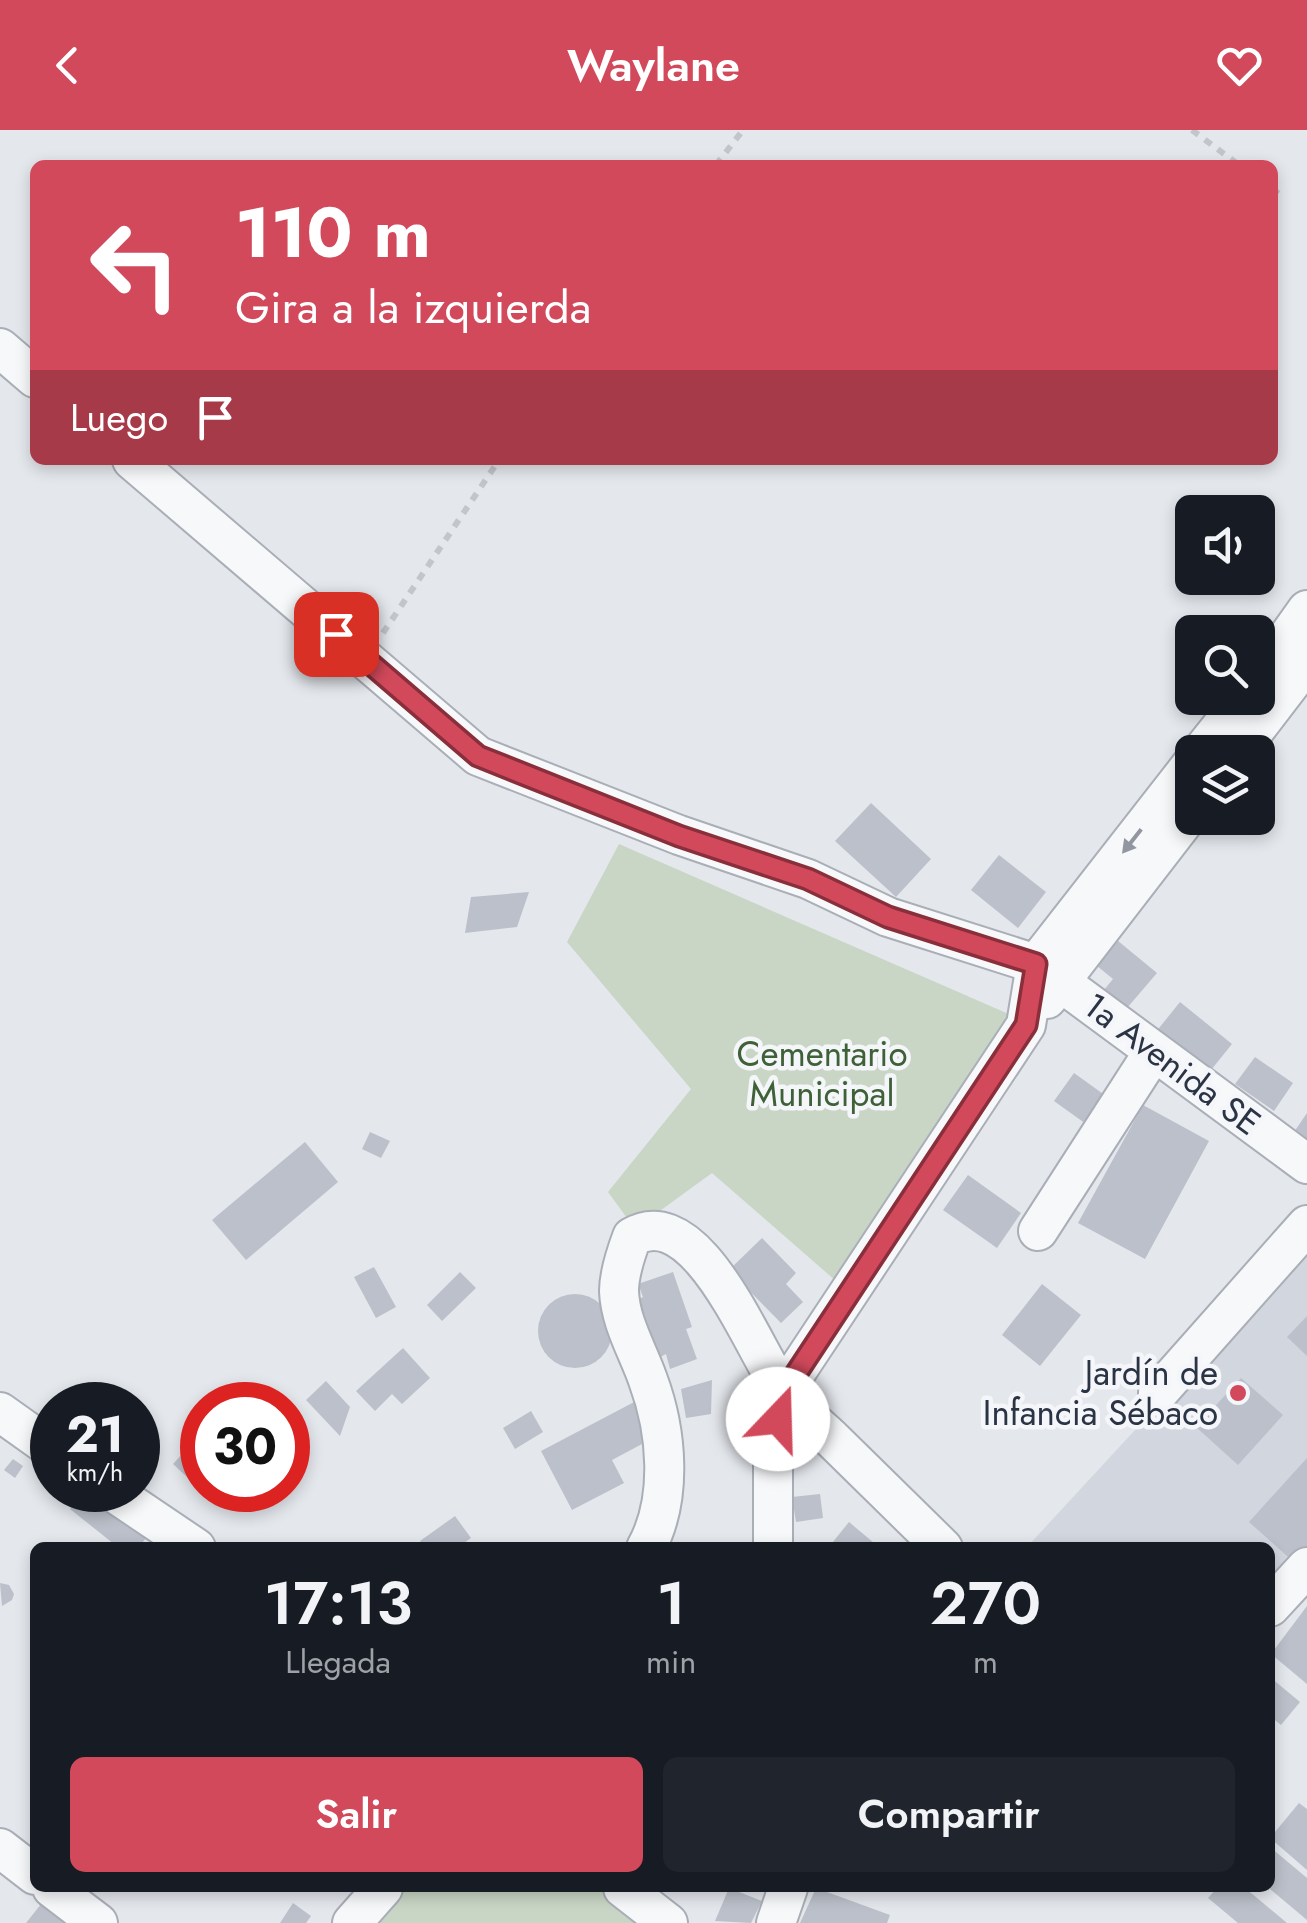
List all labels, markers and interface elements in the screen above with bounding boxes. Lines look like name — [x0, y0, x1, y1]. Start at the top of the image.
text: Waylane — [567, 33, 740, 98]
icon: back — [40, 38, 95, 93]
icon: heart — [1212, 38, 1267, 93]
text: 110 m — [235, 182, 431, 283]
icon: left — [70, 200, 200, 330]
text: Gira a la izquierda — [235, 275, 591, 340]
text: Luego — [70, 390, 168, 445]
icon: arrive — [188, 390, 243, 445]
map controls — [1175, 495, 1275, 835]
button: sound — [1175, 495, 1275, 595]
pin — [294, 592, 379, 677]
icon: arrive — [309, 607, 364, 662]
button: search — [1175, 615, 1275, 715]
button: layers — [1175, 735, 1275, 835]
one-way arrow — [1123, 828, 1143, 854]
street label: 1a Avenida SE — [1073, 981, 1271, 1147]
park label: Cementario Municipal — [736, 1029, 908, 1119]
place label: Jardín de Infancia Sébaco — [983, 1348, 1218, 1438]
position arrow — [726, 1367, 830, 1471]
speed limit sign: 30 — [180, 1382, 310, 1512]
marker: Jardín de Infancia Sébaco — [1227, 1382, 1249, 1404]
text: 21 — [66, 1398, 124, 1471]
text: km/h — [67, 1454, 123, 1490]
text: 17:13 — [264, 1560, 412, 1647]
text: 1 — [656, 1560, 686, 1647]
text: 270 — [930, 1560, 1041, 1647]
text: Llegada — [285, 1639, 391, 1685]
text: min — [646, 1639, 696, 1685]
text: m — [973, 1639, 998, 1685]
button: Salir — [70, 1757, 643, 1872]
button: Compartir — [663, 1757, 1235, 1872]

